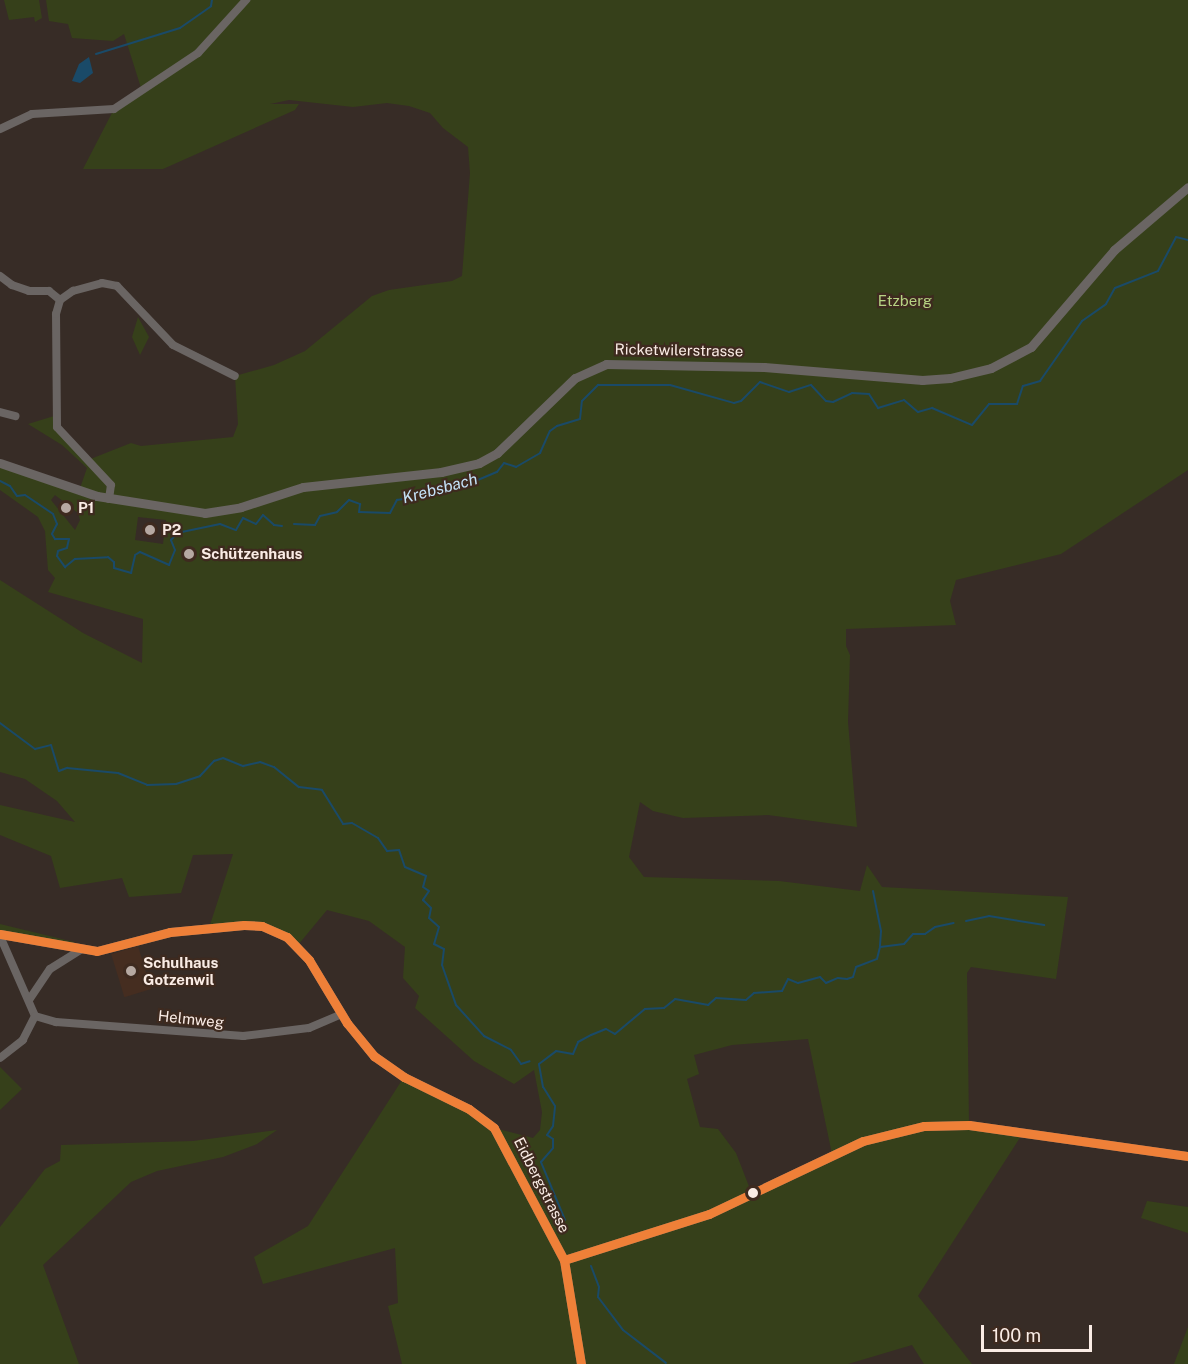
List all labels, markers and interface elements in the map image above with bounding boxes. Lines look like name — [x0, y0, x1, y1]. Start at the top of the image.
park label: Etzberg — [878, 292, 932, 310]
street label: Ricketwilerstrasse — [615, 340, 743, 360]
water label: Krebsbach — [400, 470, 480, 508]
place label: P1 — [78, 499, 94, 517]
marker: P1 — [59, 501, 73, 515]
place label: P2 — [162, 521, 181, 539]
marker: P2 — [143, 523, 157, 537]
place label: Schützenhaus — [201, 545, 303, 563]
marker: Schützenhaus — [182, 547, 196, 561]
place label: Schulhaus Gotzenwil — [143, 953, 218, 988]
marker: Schulhaus Gotzenwil — [124, 964, 138, 978]
street label: Helmweg — [157, 1007, 225, 1031]
street label: Eidbergstrasse — [510, 1134, 574, 1236]
unlabelled marker — [747, 1187, 759, 1199]
scale bar — [984, 1313, 1095, 1351]
text: 100 m — [992, 1325, 1041, 1346]

